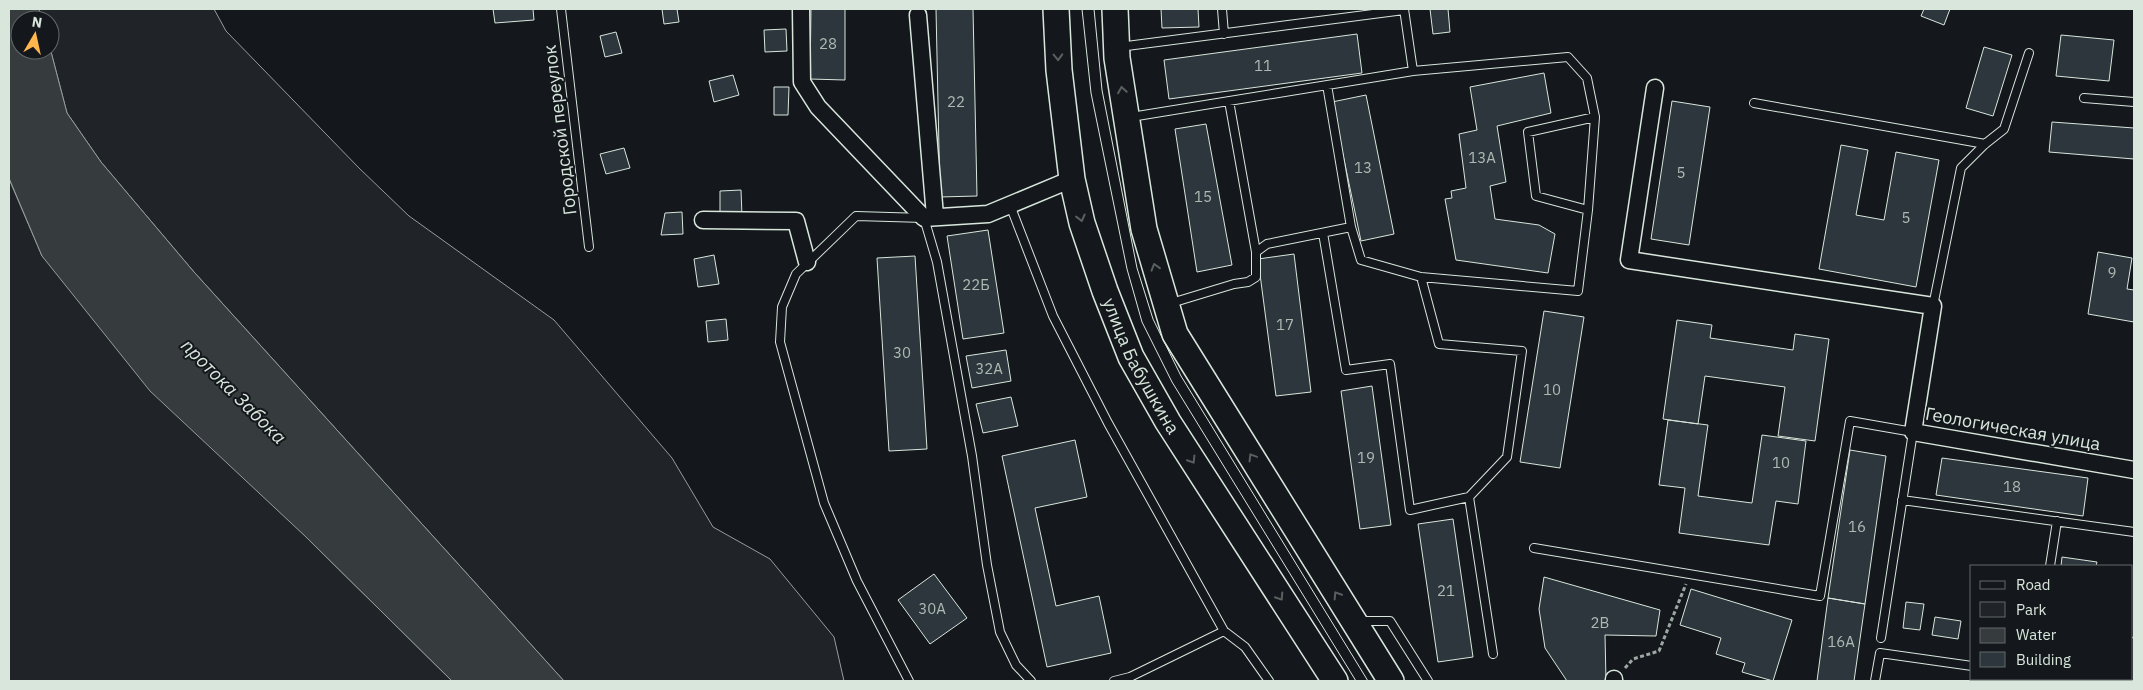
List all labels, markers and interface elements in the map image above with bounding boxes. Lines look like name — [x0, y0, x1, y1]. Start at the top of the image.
north arrow — [10, 10, 60, 60]
text: N — [31, 12, 43, 32]
house number: 28 — [819, 34, 837, 53]
street label: Городской переулок — [538, 44, 581, 216]
one-way arrow — [1053, 54, 1064, 62]
house number: 11 — [1254, 56, 1272, 75]
one-way arrow — [1117, 86, 1128, 94]
house number: 22 — [947, 92, 965, 111]
house number: 13А — [1468, 148, 1496, 167]
house number: 13 — [1354, 158, 1372, 177]
house number: 5 — [1676, 163, 1686, 182]
house number: 15 — [1194, 187, 1212, 206]
house number: 5 — [1901, 208, 1911, 227]
one-way arrow — [1075, 214, 1086, 223]
one-way arrow — [1151, 263, 1161, 271]
house number: 9 — [2107, 263, 2117, 282]
house number: 22Б — [962, 275, 990, 294]
street label: улица Бабушкина — [1098, 295, 1185, 439]
house number: 17 — [1276, 315, 1294, 334]
water label: протока Забока — [176, 333, 292, 449]
house number: 30 — [893, 343, 911, 362]
house number: 32А — [975, 359, 1003, 378]
house number: 10 — [1543, 380, 1561, 399]
street label: Геологическая улица — [1924, 402, 2103, 455]
house number: 19 — [1357, 448, 1375, 467]
house number: 10 — [1772, 453, 1790, 472]
one-way arrow — [1186, 454, 1196, 463]
one-way arrow — [1248, 454, 1258, 463]
house number: 18 — [2003, 477, 2021, 496]
house number: 16 — [1848, 517, 1866, 536]
legend — [1970, 565, 2133, 680]
text: Road — [2016, 575, 2051, 594]
house number: 21 — [1437, 581, 1455, 600]
one-way arrow — [1274, 591, 1283, 600]
one-way arrow — [1334, 592, 1344, 601]
house number: 30А — [918, 599, 946, 618]
text: Park — [2016, 600, 2046, 619]
house number: 2В — [1591, 613, 1609, 632]
text: Water — [2016, 625, 2057, 644]
house number: 16А — [1827, 632, 1855, 651]
text: Building — [2016, 650, 2071, 669]

